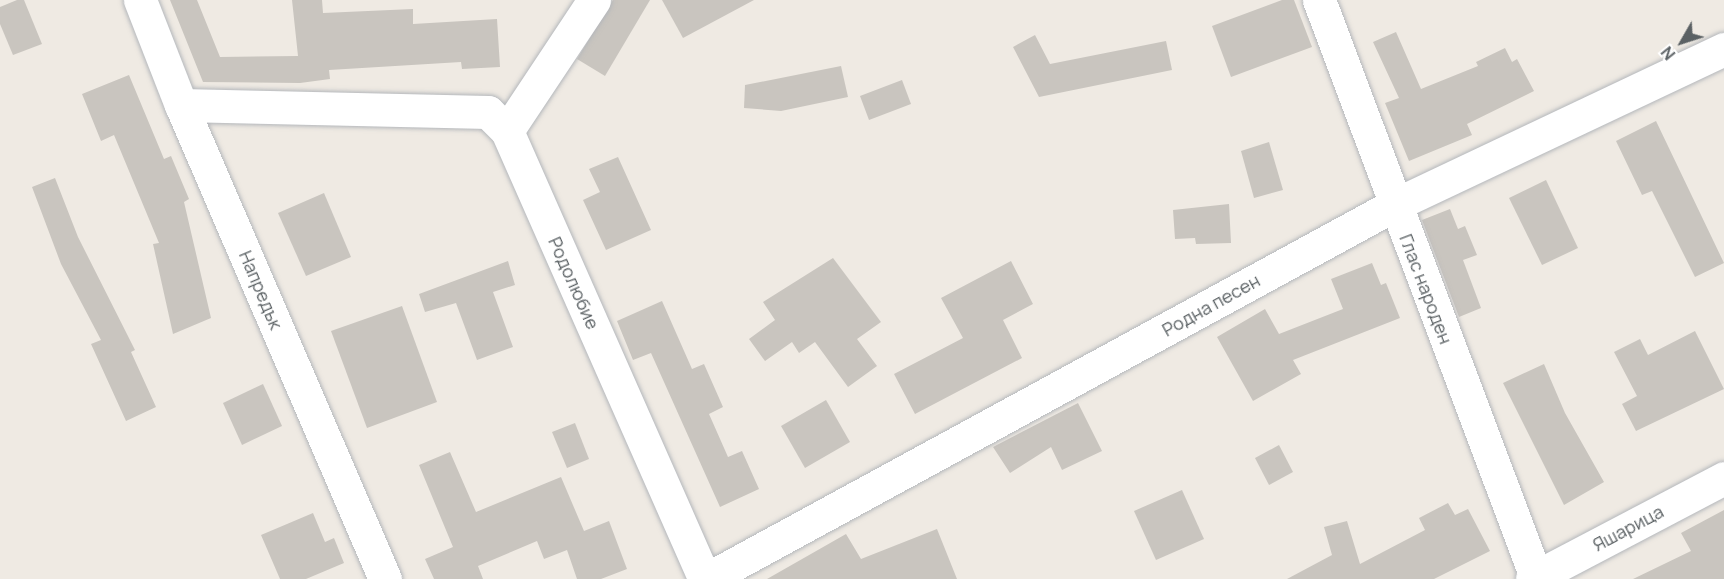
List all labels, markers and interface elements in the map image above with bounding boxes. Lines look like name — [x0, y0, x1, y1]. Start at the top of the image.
north arrow — [1652, 12, 1712, 72]
text: N — [1656, 42, 1680, 65]
street label: Глас народен — [1395, 231, 1457, 347]
street label: Родолюбие — [544, 233, 604, 333]
street label: Напредък — [235, 247, 287, 333]
street label: Родна песен — [1158, 269, 1264, 341]
street label: Яшарица — [1589, 500, 1667, 556]

